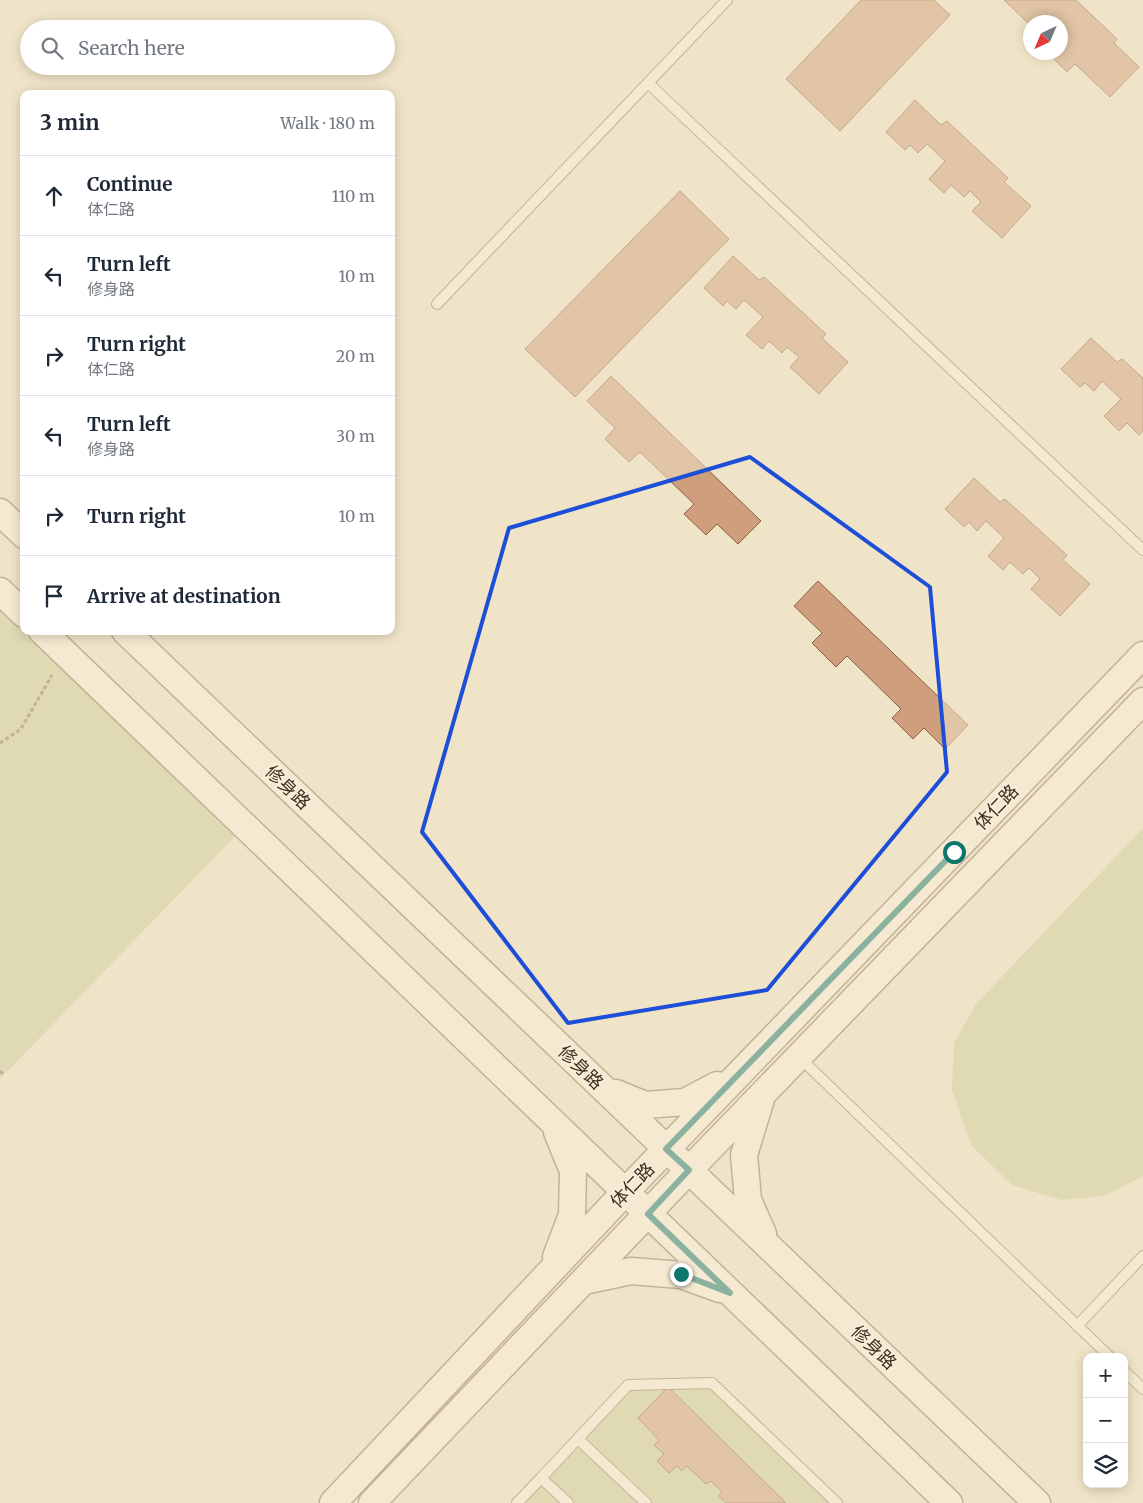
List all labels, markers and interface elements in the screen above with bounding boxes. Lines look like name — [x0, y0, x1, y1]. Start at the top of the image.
north arrow — [1023, 15, 1068, 60]
search box — [20, 20, 395, 75]
icon: search — [38, 34, 66, 62]
text: Search here — [78, 36, 185, 60]
text: 3 min — [40, 109, 99, 136]
text: Walk · 180 m — [280, 113, 375, 133]
text: Continue — [87, 172, 173, 196]
icon: ahead — [40, 182, 68, 210]
text: 110 m — [332, 186, 375, 206]
text: 体仁路 — [87, 199, 135, 219]
text: Turn left — [87, 252, 171, 276]
icon: left — [40, 262, 68, 290]
text: 10 m — [338, 266, 375, 286]
text: 修身路 — [87, 279, 135, 299]
text: Turn right — [87, 332, 186, 356]
icon: right — [40, 342, 68, 370]
text: 20 m — [336, 346, 375, 366]
text: 体仁路 — [87, 359, 135, 379]
text: Turn left — [87, 412, 171, 436]
icon: left — [40, 422, 68, 450]
text: 30 m — [336, 426, 375, 446]
text: 修身路 — [87, 439, 135, 459]
icon: right — [40, 502, 68, 530]
text: Turn right — [87, 504, 186, 528]
text: 10 m — [338, 506, 375, 526]
icon: arrive — [40, 582, 68, 610]
text: Arrive at destination — [87, 584, 281, 608]
street label: 修身路 — [261, 760, 315, 814]
street label: 体仁路 — [969, 780, 1023, 834]
route start — [943, 841, 966, 864]
street label: 修身路 — [554, 1040, 608, 1094]
street label: 体仁路 — [605, 1158, 659, 1212]
route end — [670, 1263, 693, 1286]
street label: 修身路 — [847, 1320, 901, 1374]
map controls — [1083, 1353, 1128, 1488]
button: + — [1083, 1353, 1128, 1398]
button: − — [1083, 1398, 1128, 1443]
button: layers — [1083, 1443, 1128, 1488]

